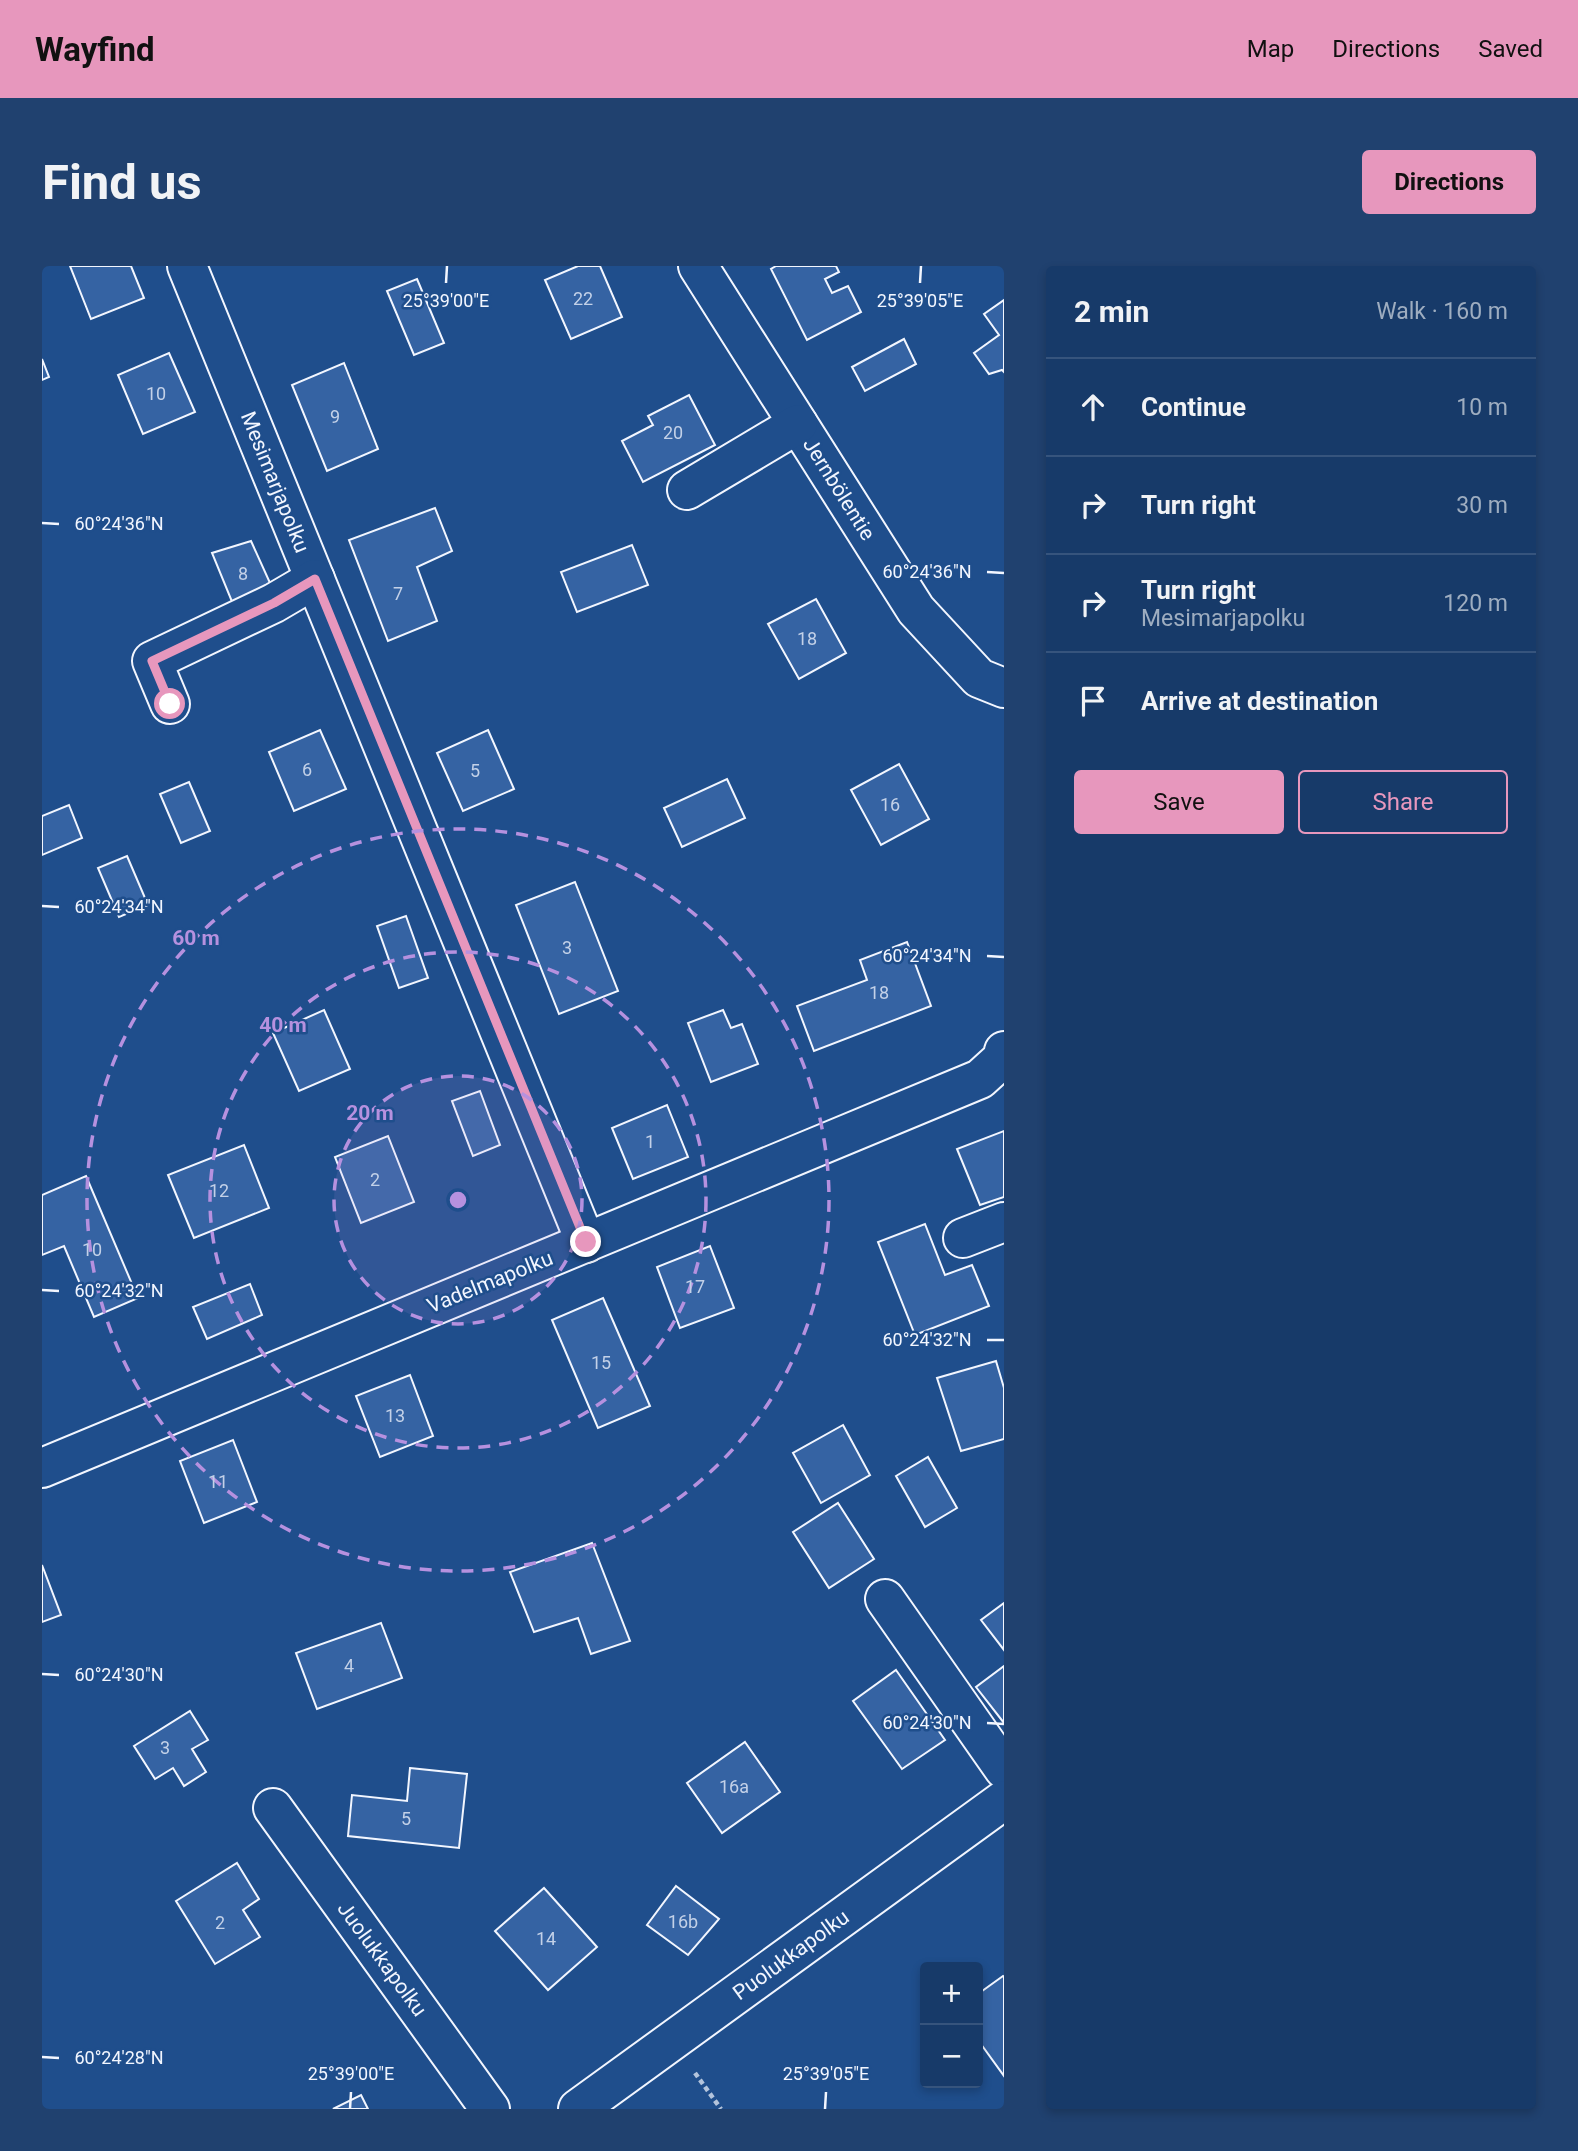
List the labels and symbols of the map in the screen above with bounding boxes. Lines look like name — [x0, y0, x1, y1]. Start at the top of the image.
house number: 22 — [573, 288, 593, 309]
text: 25°39'00"E — [403, 290, 489, 311]
text: 25°39'05"E — [877, 290, 963, 311]
house number: 10 — [146, 383, 166, 404]
house number: 9 — [330, 406, 340, 427]
street label: Mesimarjapolku — [236, 408, 314, 556]
house number: 20 — [663, 422, 683, 443]
street label: Jernbölentie — [798, 433, 880, 545]
text: 60°24'36"N — [74, 513, 164, 534]
text: 60°24'36"N — [882, 561, 972, 582]
house number: 8 — [238, 563, 248, 584]
house number: 7 — [393, 583, 403, 604]
house number: 18 — [797, 628, 817, 649]
route start — [154, 688, 185, 719]
house number: 6 — [302, 759, 312, 780]
house number: 5 — [470, 760, 480, 781]
house number: 16 — [880, 794, 900, 815]
text: 60°24'34"N — [74, 896, 164, 917]
text: 60 m — [172, 926, 220, 950]
house number: 3 — [562, 937, 572, 958]
text: 60°24'34"N — [882, 945, 972, 966]
house number: 18 — [869, 982, 889, 1003]
text: 40 m — [259, 1013, 307, 1037]
text: 20 m — [346, 1101, 394, 1125]
house number: 1 — [645, 1131, 655, 1152]
house number: 2 — [370, 1169, 380, 1190]
house number: 12 — [209, 1180, 229, 1201]
centre of rings — [446, 1188, 470, 1212]
route end — [570, 1226, 601, 1257]
house number: 10 — [82, 1239, 102, 1260]
street label: Vadelmapolku — [424, 1246, 556, 1318]
house number: 17 — [685, 1276, 705, 1297]
text: 60°24'32"N — [74, 1280, 164, 1301]
text: 60°24'32"N — [882, 1329, 972, 1350]
house number: 15 — [591, 1352, 611, 1373]
house number: 13 — [385, 1405, 405, 1426]
house number: 11 — [208, 1471, 228, 1492]
house number: 4 — [344, 1655, 354, 1676]
text: 60°24'30"N — [74, 1664, 164, 1685]
text: 60°24'30"N — [882, 1712, 972, 1733]
house number: 3 — [160, 1737, 170, 1758]
house number: 16a — [719, 1776, 749, 1797]
house number: 5 — [401, 1808, 411, 1829]
street label: Juolukkapolku — [332, 1897, 432, 2021]
street label: Puolukkapolku — [728, 1905, 854, 2005]
house number: 16b — [668, 1911, 698, 1932]
house number: 2 — [215, 1912, 225, 1933]
house number: 14 — [536, 1928, 556, 1949]
text: 60°24'28"N — [74, 2047, 164, 2068]
text: 25°39'00"E — [308, 2063, 394, 2084]
text: 25°39'05"E — [783, 2063, 869, 2084]

